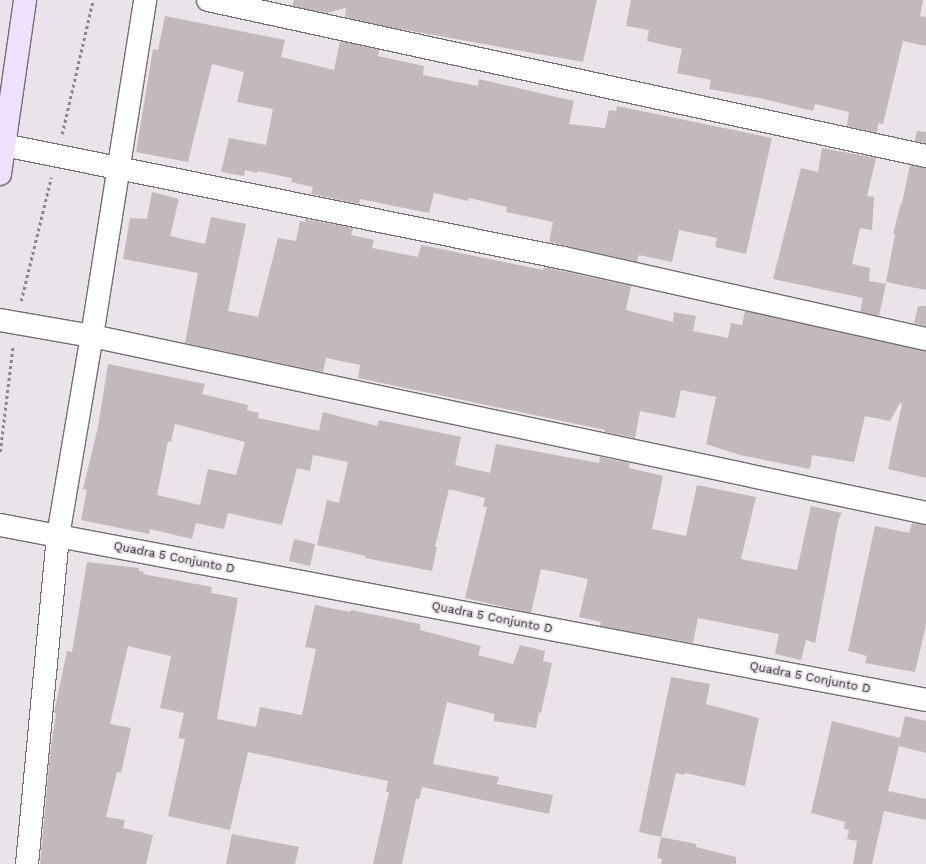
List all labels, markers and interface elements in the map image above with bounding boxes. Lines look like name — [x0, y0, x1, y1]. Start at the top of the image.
street label: Quadra 5 Conjunto D — [112, 539, 236, 577]
street label: Quadra 5 Conjunto D — [430, 599, 554, 637]
street label: Quadra 5 Conjunto D — [748, 659, 872, 697]

